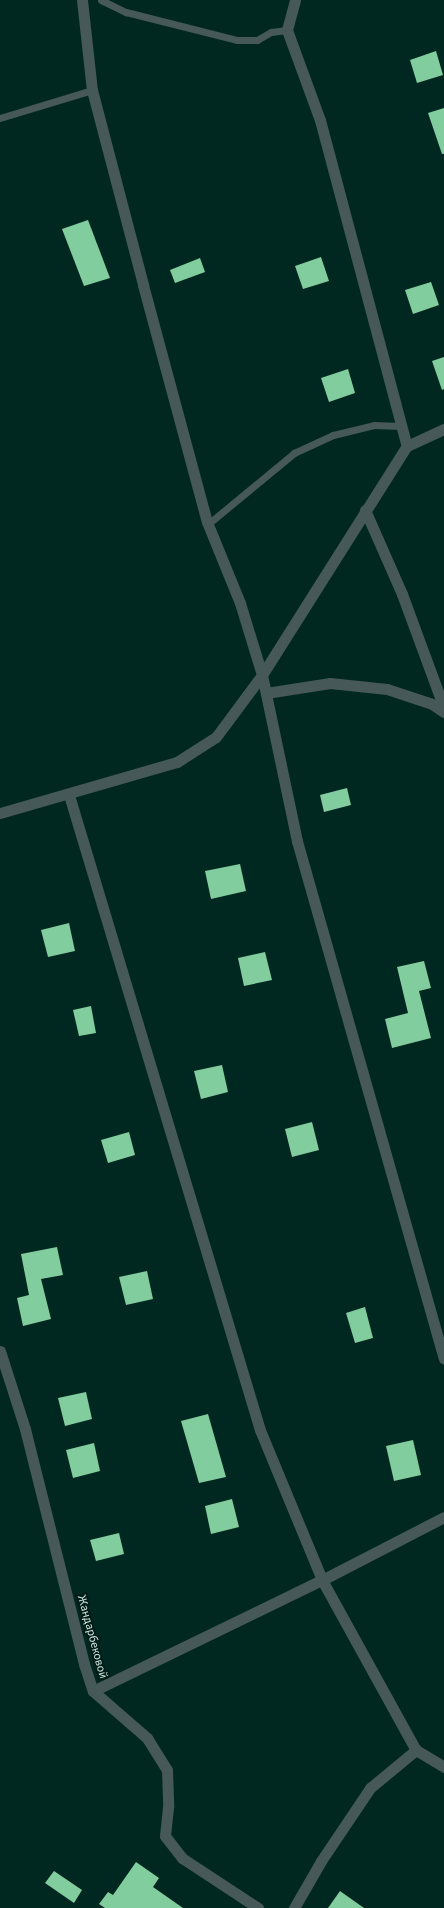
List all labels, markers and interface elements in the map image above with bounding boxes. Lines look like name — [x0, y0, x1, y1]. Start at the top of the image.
street label: Жандарбековой — [74, 1594, 110, 1680]

